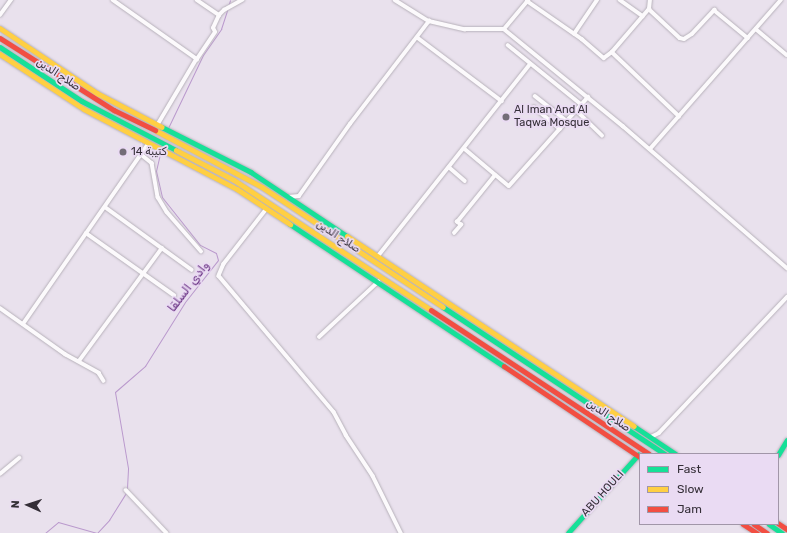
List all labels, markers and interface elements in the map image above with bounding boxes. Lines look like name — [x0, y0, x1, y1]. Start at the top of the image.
street label: صلاح الدين — [34, 56, 82, 94]
place label: Al Iman And Al Taqwa Mosque — [514, 104, 589, 130]
marker: Al Iman And Al Taqwa Mosque — [501, 112, 511, 122]
place label: كتيبة 14 — [131, 145, 167, 159]
marker: كتيبة 14 — [118, 147, 128, 157]
street label: صلاح الدين — [314, 218, 362, 256]
water label: وادي السلقا — [165, 259, 213, 315]
street label: صلاح الدين — [584, 397, 632, 435]
legend — [639, 453, 779, 525]
text: Fast — [677, 462, 701, 476]
street label: ABU HOULI — [579, 468, 627, 520]
text: Slow — [677, 482, 704, 496]
north arrow — [8, 485, 48, 525]
text: N — [9, 500, 22, 509]
text: Jam — [677, 502, 702, 516]

